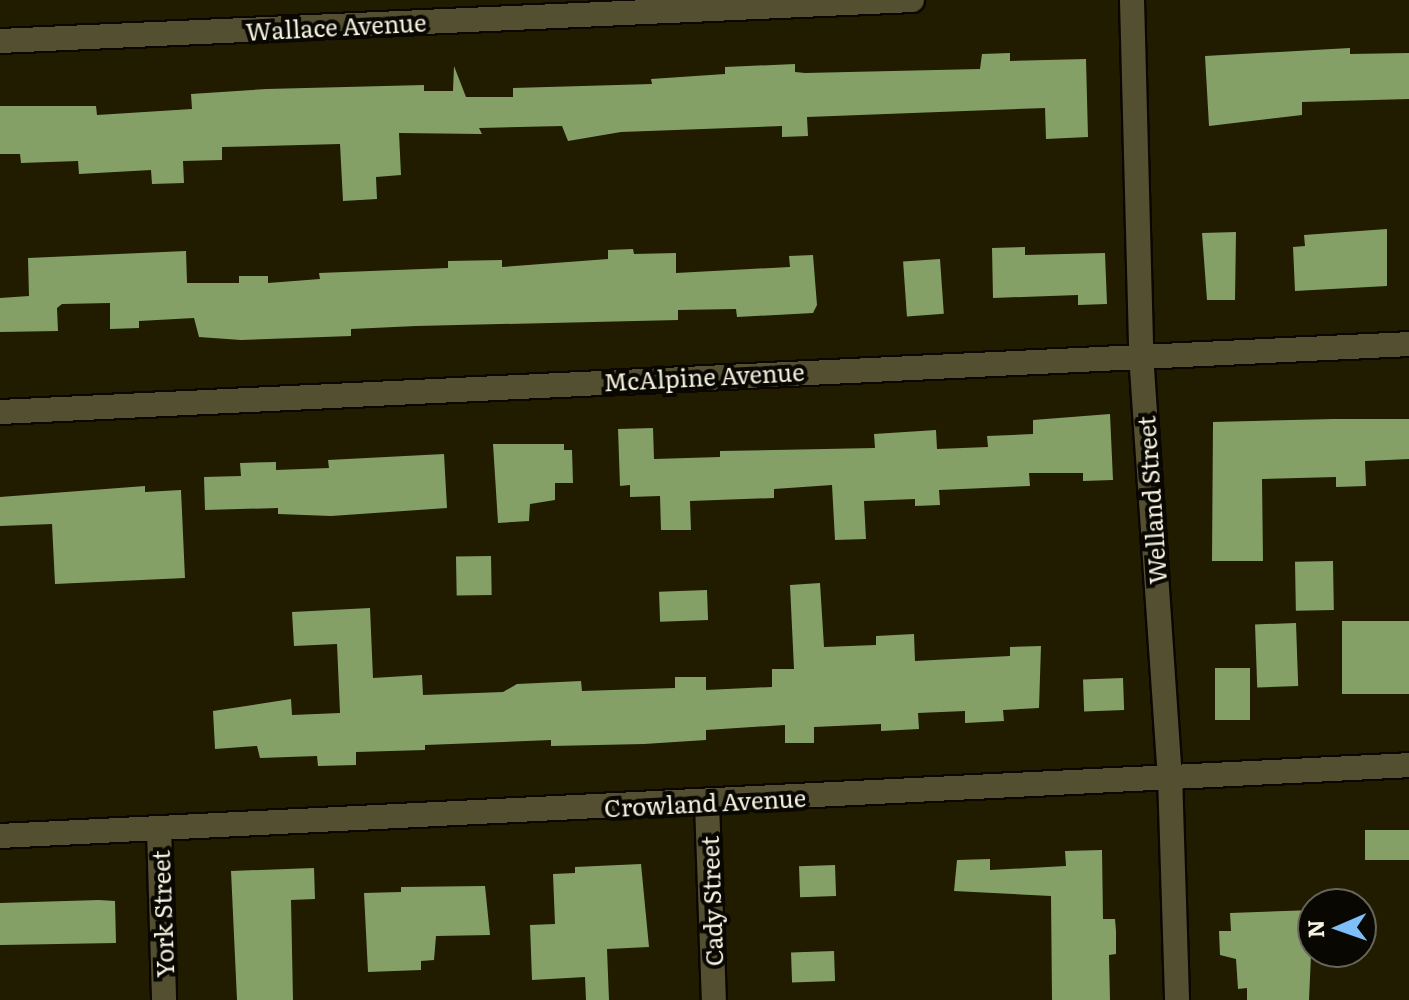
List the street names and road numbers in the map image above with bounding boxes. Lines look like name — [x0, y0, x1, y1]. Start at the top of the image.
street label: Wallace Avenue — [245, 7, 427, 45]
street label: McAlpine Avenue — [603, 356, 805, 396]
street label: Welland Street — [1131, 415, 1171, 585]
street label: Crowland Avenue — [603, 782, 807, 822]
street label: Cady Street — [694, 835, 728, 967]
street label: York Street — [145, 850, 179, 978]

